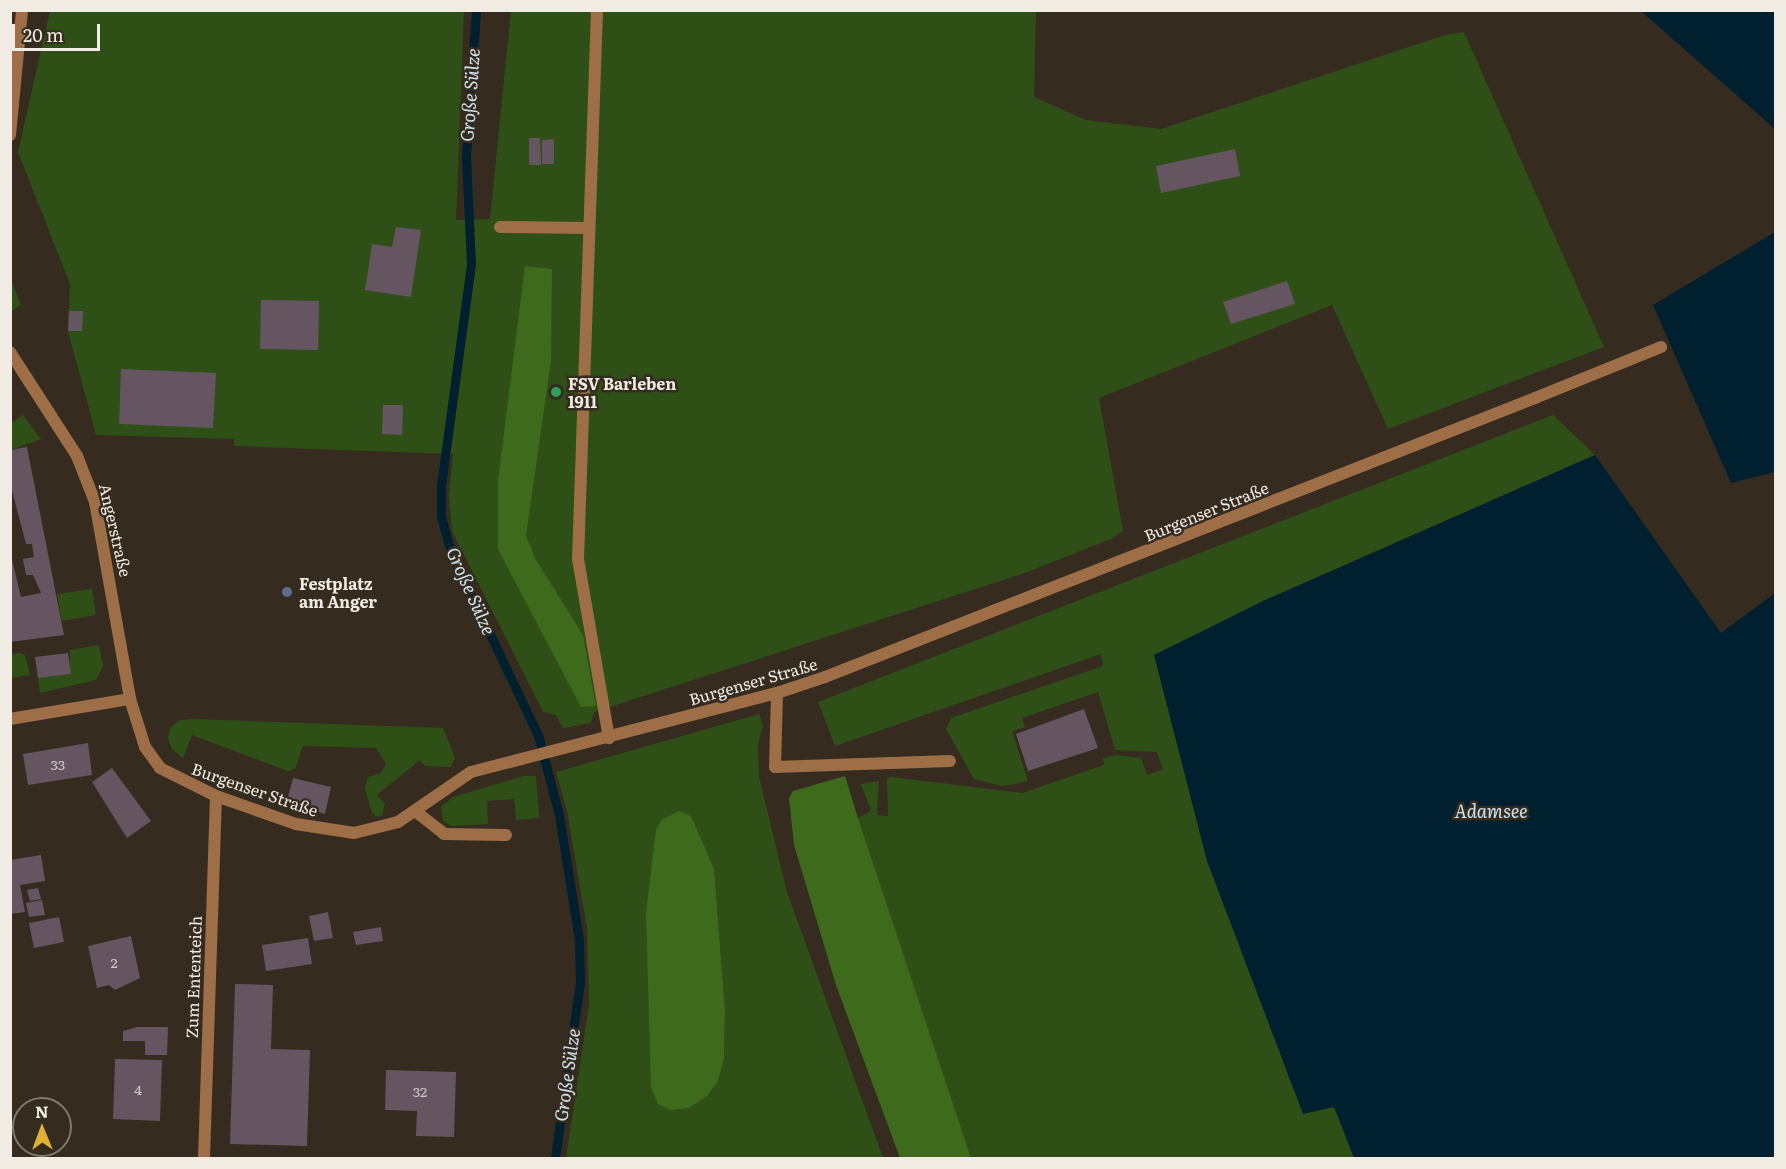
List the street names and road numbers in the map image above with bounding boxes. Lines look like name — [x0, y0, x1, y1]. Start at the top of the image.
street label: Burgenser Straße — [1141, 477, 1271, 545]
street label: Angerstraße — [96, 482, 136, 578]
street label: Burgenser Straße — [687, 654, 819, 708]
street label: Burgenser Straße — [189, 758, 321, 820]
street label: Zum Ententeich — [181, 915, 205, 1039]

